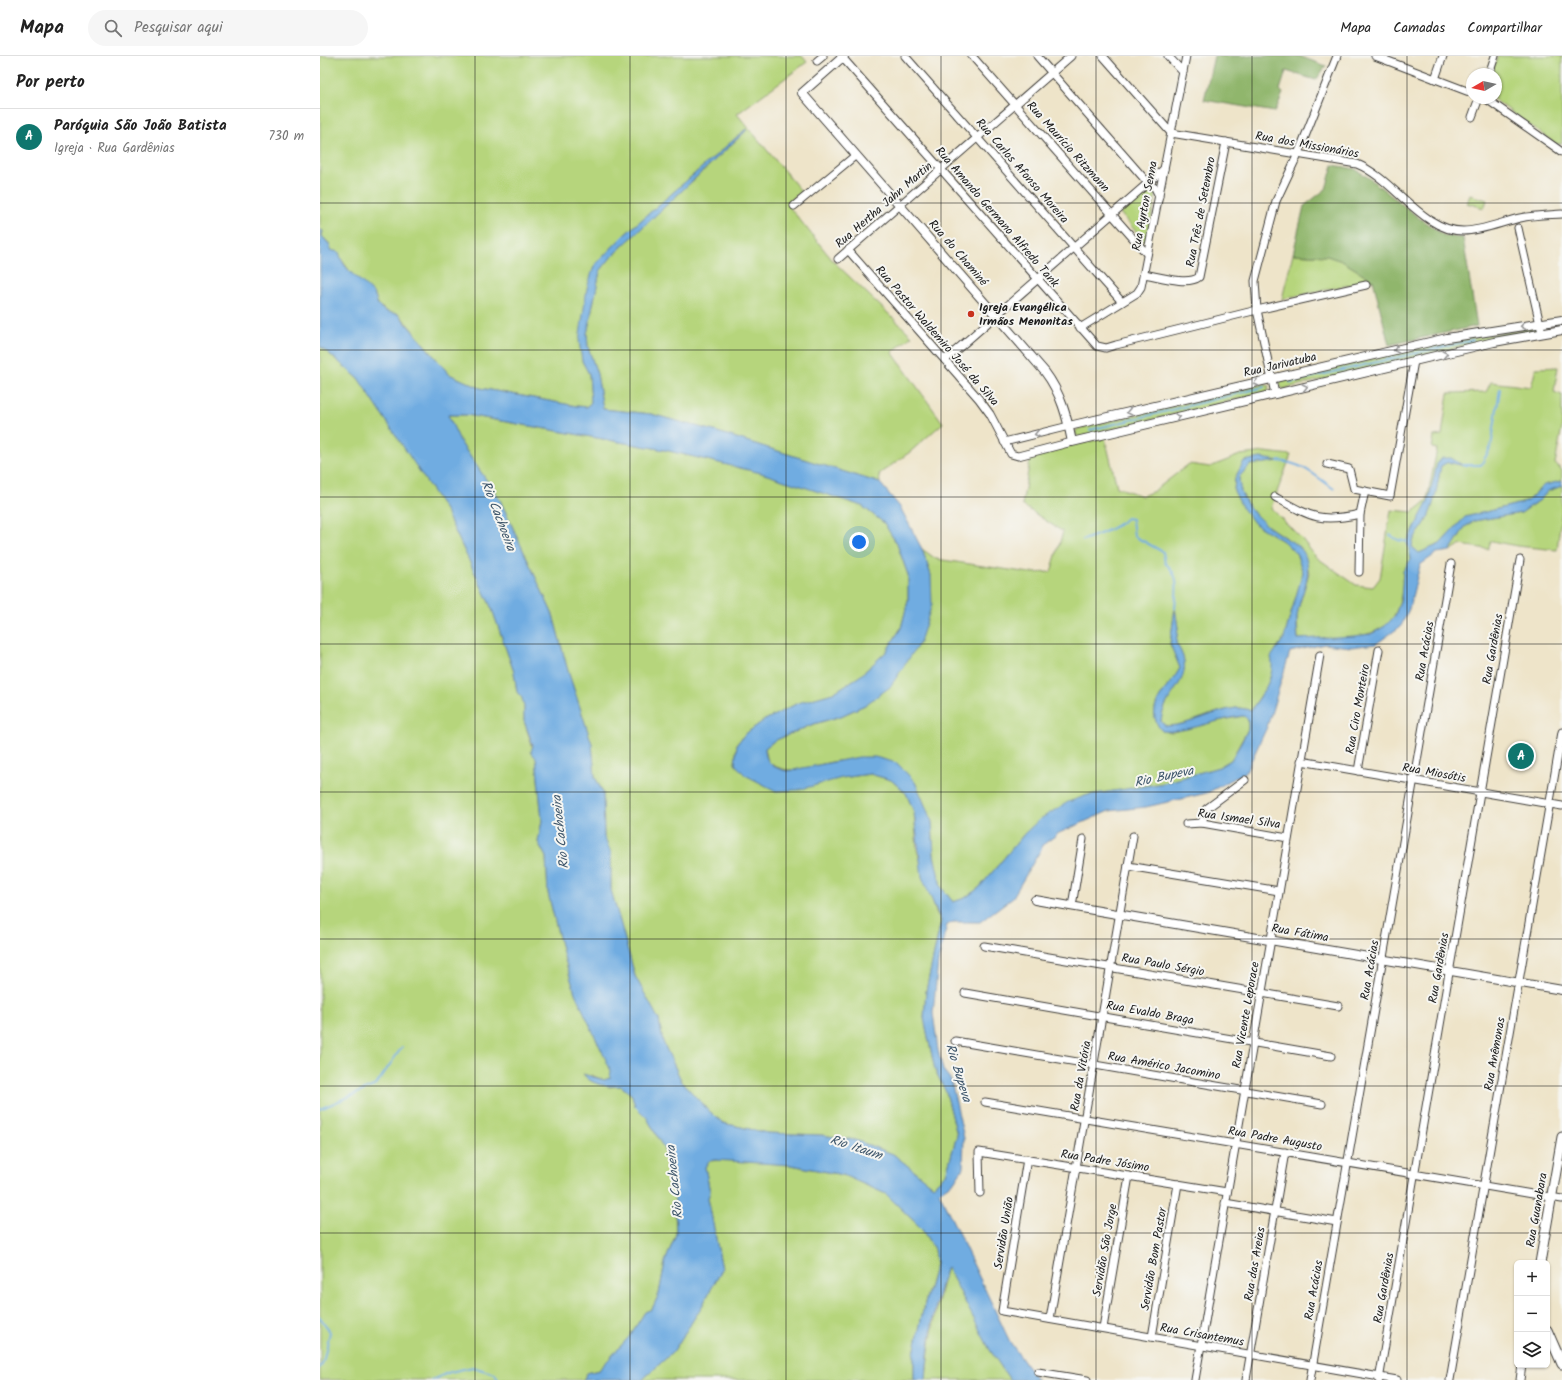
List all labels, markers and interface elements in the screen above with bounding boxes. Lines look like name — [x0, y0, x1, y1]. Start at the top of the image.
search box — [88, 10, 368, 46]
text: Mapa — [20, 13, 64, 43]
text: Pesquisar aqui — [134, 16, 222, 40]
icon: search — [102, 17, 124, 39]
text: Mapa — [1340, 17, 1371, 39]
text: Camadas — [1393, 17, 1445, 39]
text: Compartilhar — [1467, 17, 1542, 39]
north arrow — [1466, 68, 1502, 104]
text: Por perto — [16, 69, 85, 96]
street label: Rua Maurício Ritzmann — [1022, 97, 1114, 197]
text: Paróquia São João Batista — [54, 114, 227, 138]
street label: Rua Carlos Afonso Moreira — [971, 114, 1073, 228]
text: A — [25, 126, 33, 147]
text: 730 m — [269, 126, 304, 147]
street label: Rua dos Missionários — [1254, 127, 1360, 163]
text: Igreja · Rua Gardênias — [54, 138, 175, 159]
street label: Rua Amando Germano Alfredo Tank — [930, 142, 1064, 292]
street label: Rua Três de Setembro — [1181, 155, 1221, 269]
street label: Rua Hertha Jahn Martin — [831, 157, 937, 253]
street label: Rua Ayrton Senna — [1127, 159, 1163, 253]
street label: Rua do Chaminé — [924, 216, 993, 291]
street label: Rua Pastor Waldemiro José da Silva — [871, 262, 1004, 411]
place label: Igreja Evangélica Irmãos Menonitas — [979, 298, 1073, 331]
marker: Igreja Evangélica Irmãos Menonitas — [966, 309, 976, 319]
one-way arrow — [1520, 321, 1526, 330]
one-way arrow — [1393, 345, 1399, 353]
street label: Rua Jarivatuba — [1242, 347, 1319, 383]
one-way arrow — [1442, 350, 1448, 358]
one-way arrow — [1252, 378, 1259, 386]
one-way arrow — [1302, 383, 1308, 391]
one-way arrow — [1126, 408, 1132, 416]
one-way arrow — [1175, 413, 1182, 421]
one-way arrow — [1033, 429, 1040, 438]
water label: Rio Cachoeira — [475, 478, 521, 555]
your location — [849, 532, 869, 552]
street label: Rua Gardênias — [1477, 612, 1509, 686]
street label: Rua Acácias — [1410, 620, 1440, 682]
street label: Rua Ciro Monteiro — [1341, 662, 1375, 756]
pin: A — [1508, 741, 1534, 771]
street label: Rua Miosótis — [1401, 758, 1467, 788]
water label: Rio Bupeva — [1132, 760, 1196, 794]
water label: Rio Cachoeira — [547, 793, 575, 870]
street label: Rua Ismael Silva — [1196, 804, 1282, 834]
street label: Rua Fátima — [1270, 919, 1330, 947]
street label: Rua Gardênias — [1423, 931, 1455, 1005]
street label: Rua Acácias — [1355, 939, 1385, 1001]
street label: Rua Paulo Sérgio — [1120, 948, 1206, 982]
street label: Rua Vicente Leporace — [1227, 960, 1265, 1070]
street label: Rua Evaldo Braga — [1105, 996, 1196, 1030]
street label: Rua Anêmonas — [1479, 1016, 1511, 1092]
street label: Rua da Vitória — [1065, 1039, 1097, 1113]
water label: Rio Bupeva — [939, 1041, 977, 1106]
street label: Rua Américo Jacomino — [1106, 1047, 1222, 1085]
street label: Rua Padre Augusto — [1226, 1121, 1324, 1157]
water label: Rio Itaum — [827, 1130, 886, 1167]
water label: Rio Cachoeira — [661, 1143, 689, 1220]
street label: Rua Padre Jósimo — [1059, 1145, 1151, 1177]
street label: Rua Guanabara — [1521, 1171, 1553, 1249]
street label: Servidão União — [989, 1195, 1019, 1271]
street label: Servidão São Jorge — [1087, 1201, 1123, 1298]
street label: Servidão Bom Pastor — [1136, 1205, 1173, 1312]
street label: Rua das Areias — [1239, 1225, 1271, 1303]
street label: Rua Gardênias — [1368, 1251, 1400, 1325]
street label: Rua Acácias — [1299, 1259, 1329, 1321]
map controls — [1514, 1260, 1550, 1368]
button: + — [1514, 1260, 1550, 1296]
button: − — [1514, 1296, 1550, 1332]
street label: Rua Crisantemus — [1159, 1318, 1245, 1352]
button: layers — [1514, 1332, 1550, 1368]

